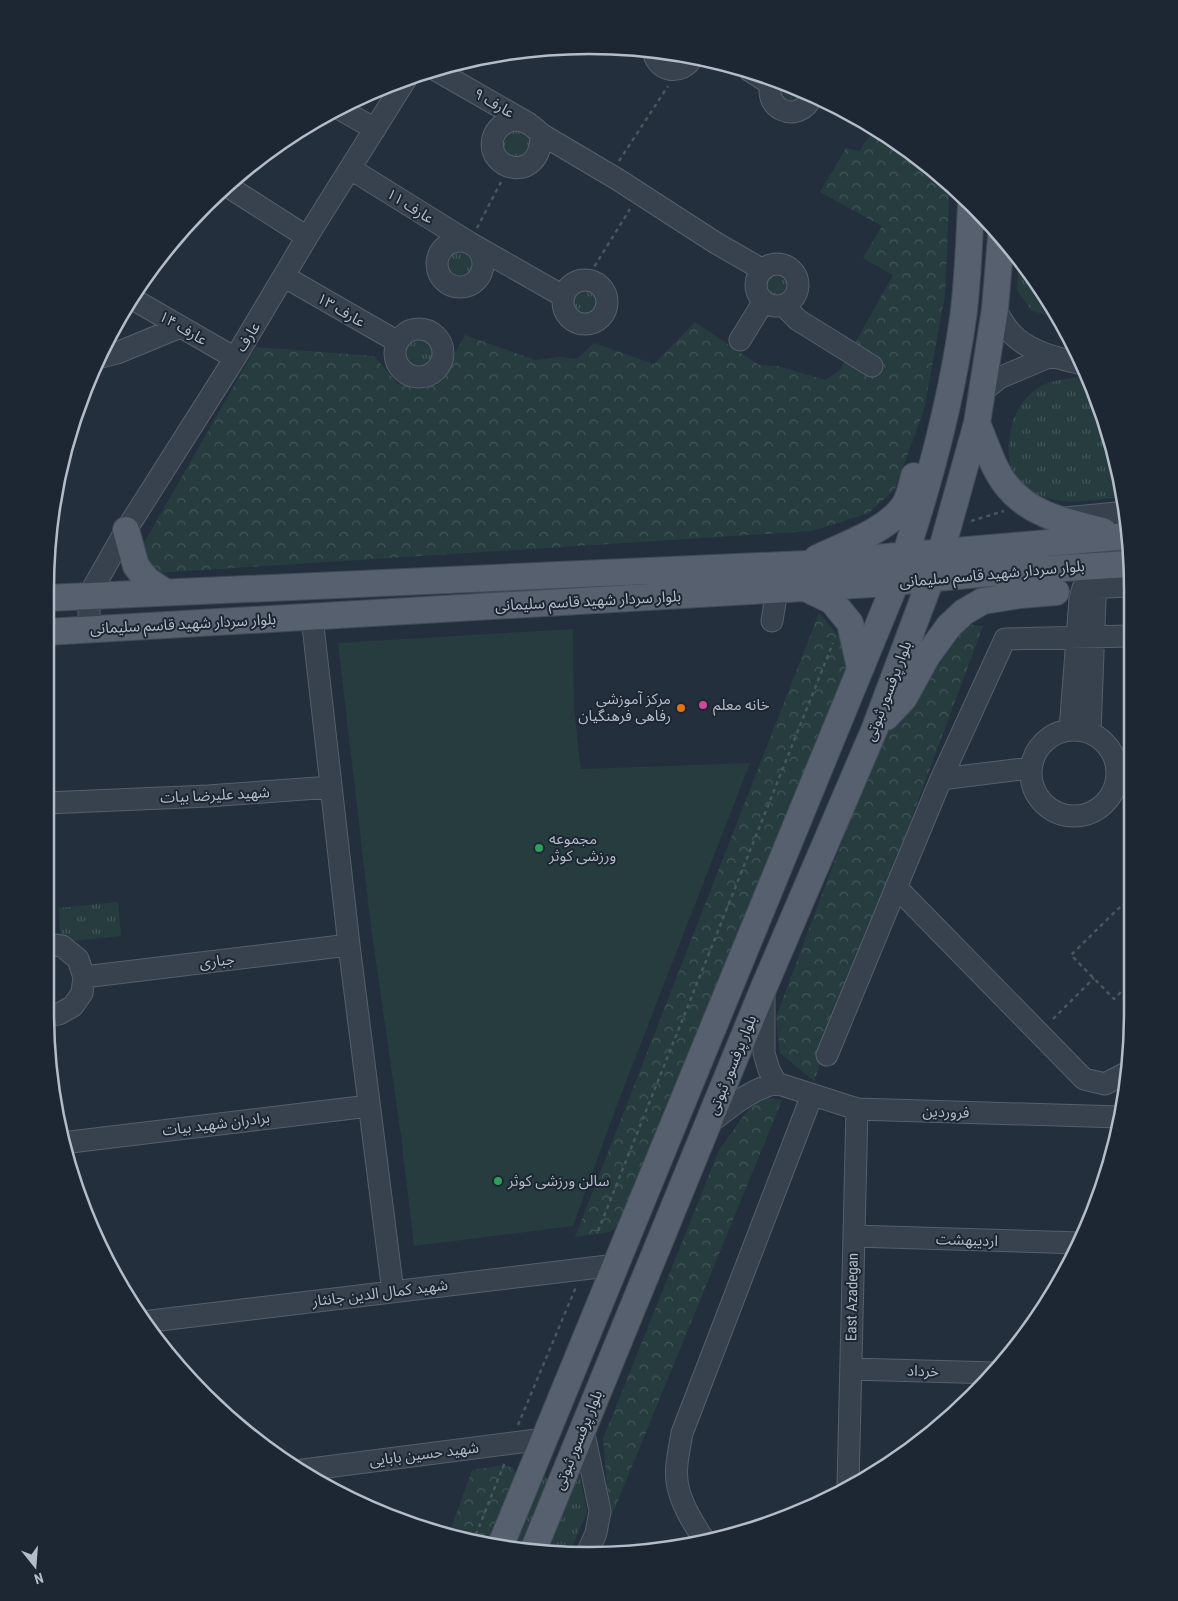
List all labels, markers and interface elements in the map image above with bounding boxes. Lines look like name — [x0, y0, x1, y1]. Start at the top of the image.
street label: عارف ۹ — [471, 84, 518, 122]
street label: عارف ۱۱ — [383, 185, 437, 228]
street label: عارف ۱۳ — [314, 289, 369, 331]
street label: عارف ۱۴ — [156, 307, 211, 349]
street label: عارف — [232, 318, 264, 355]
street label: بلوار سردار شهید قاسم سلیمانی — [899, 557, 1086, 593]
street label: بلوار سردار شهید قاسم سلیمانی — [495, 587, 682, 617]
street label: بلوار سردار شهید قاسم سلیمانی — [90, 610, 277, 640]
street label: بلوار پرفسور ثبوتی — [861, 638, 916, 744]
place label: مرکز آموزشی رفاهی فرهنگیان — [578, 690, 671, 725]
place label: خانه معلم — [713, 696, 770, 716]
marker: خانه معلم — [697, 699, 709, 711]
marker: مرکز آموزشی رفاهی فرهنگیان — [675, 702, 687, 714]
street label: شهید علیرضا بیات — [160, 783, 271, 807]
place label: مجموعه ورزشی کوثر — [548, 830, 616, 865]
marker: مجموعه ورزشی کوثر — [533, 842, 545, 854]
street label: جباری — [198, 950, 236, 972]
street label: بلوار پرفسور ثبوتی — [704, 1013, 761, 1118]
street label: فروردین — [922, 1102, 970, 1122]
street label: برادران شهید بیات — [161, 1108, 271, 1140]
place label: سالن ورزشی کوثر — [507, 1172, 610, 1190]
marker: سالن ورزشی کوثر — [492, 1175, 504, 1187]
street label: اردیبهشت — [936, 1230, 998, 1250]
street label: East Azadegan — [842, 1253, 862, 1341]
street label: شهید کمال الدین جانثار — [310, 1276, 449, 1310]
street label: خرداد — [907, 1361, 940, 1381]
street label: بلوار پرفسور ثبوتی — [550, 1388, 607, 1493]
street label: شهید حسین بابایی — [368, 1438, 480, 1470]
north arrow — [10, 1541, 60, 1591]
text: N — [32, 1570, 45, 1587]

